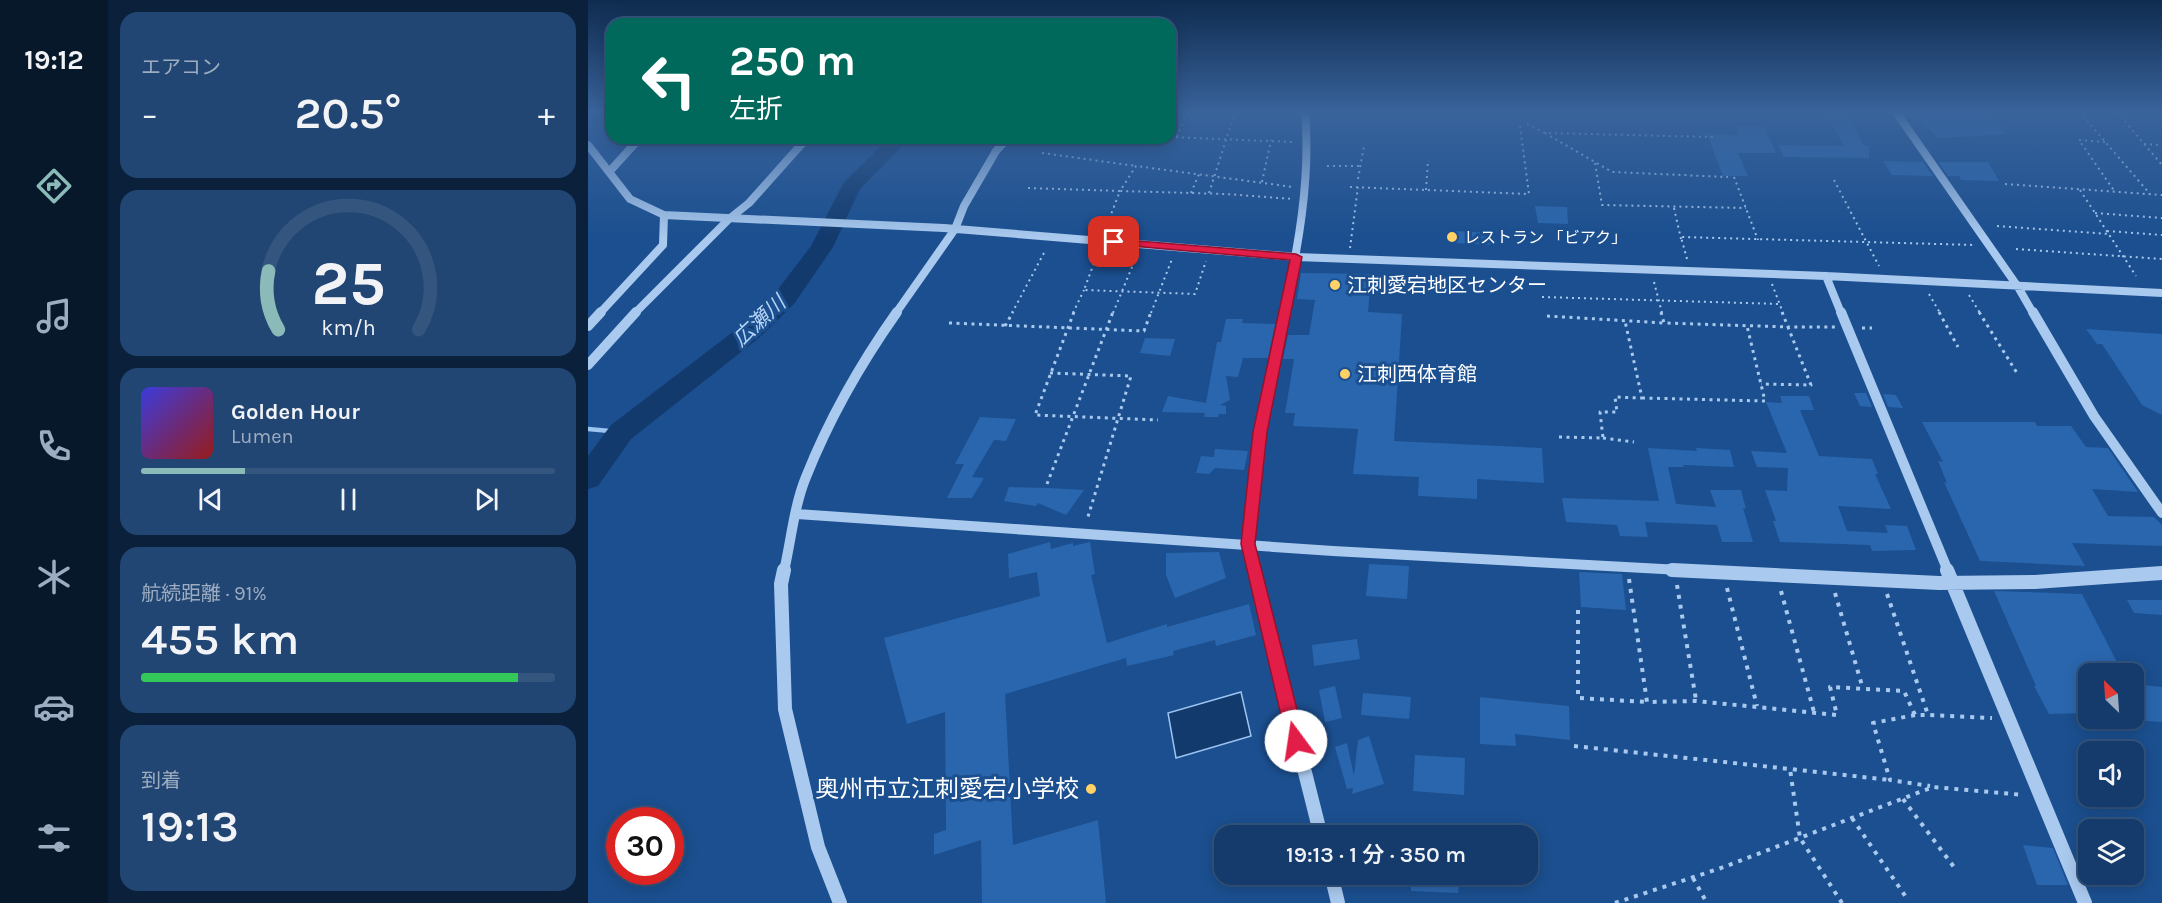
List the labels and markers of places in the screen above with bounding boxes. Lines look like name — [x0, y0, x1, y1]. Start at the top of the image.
pin — [1088, 216, 1139, 267]
place label: レストラン 「ビアク」 — [1464, 228, 1627, 247]
marker: レストラン 「ビアク」 — [1445, 230, 1459, 244]
place label: 江刺愛宕地区センター — [1347, 274, 1547, 297]
marker: 江刺愛宕地区センター — [1328, 278, 1342, 292]
place label: 江刺西体育館 — [1357, 363, 1477, 386]
marker: 江刺西体育館 — [1338, 367, 1352, 381]
place label: 奥州市立江刺愛宕小学校 — [815, 775, 1079, 803]
marker: 奥州市立江刺愛宕小学校 — [1084, 782, 1098, 796]

